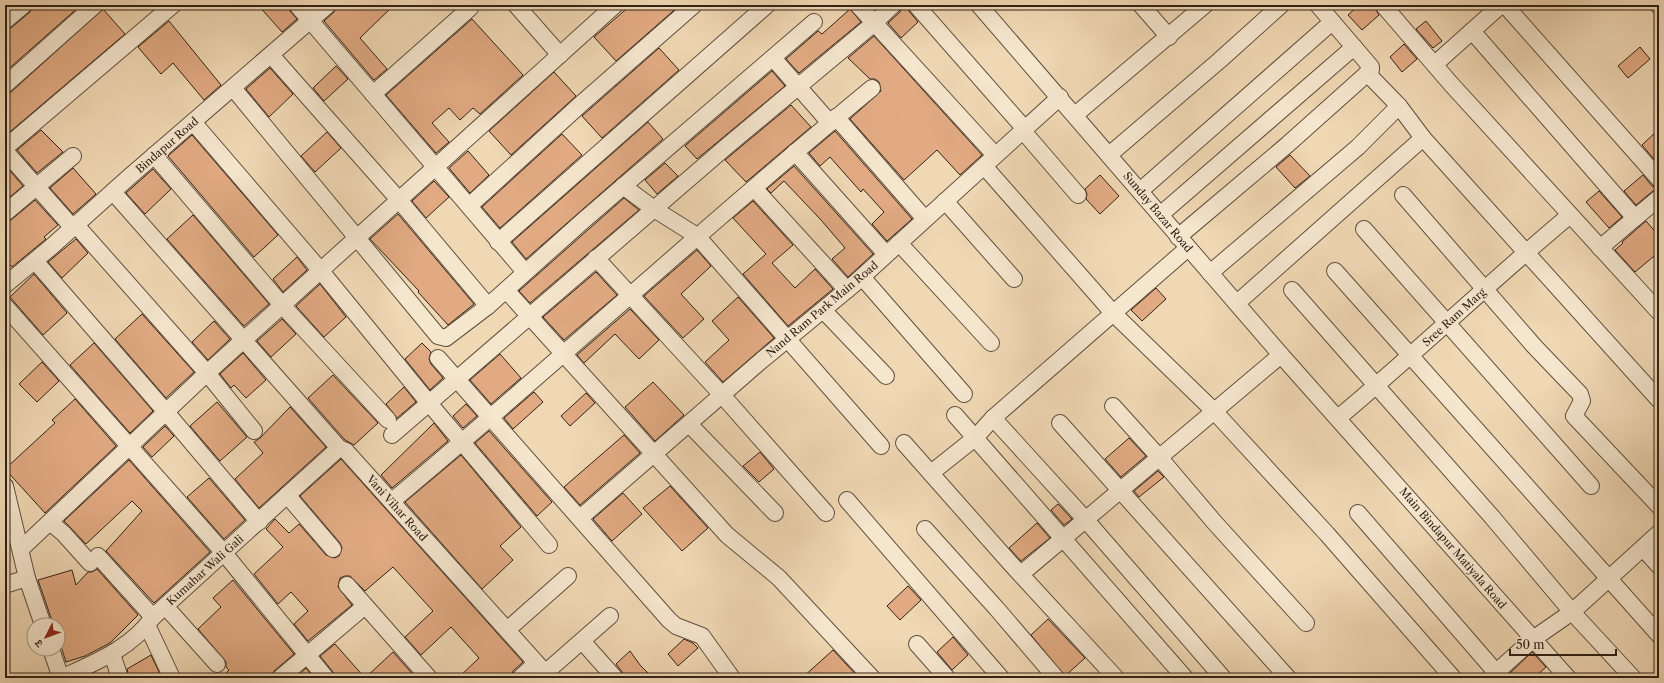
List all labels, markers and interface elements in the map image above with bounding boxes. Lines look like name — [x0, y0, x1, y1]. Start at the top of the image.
street label: Bindapur Road — [133, 114, 201, 176]
street label: Sunday Bazar Road — [1120, 169, 1196, 255]
street label: Nand Ram Park Main Road — [763, 258, 881, 360]
street label: Sree Ram Marg — [1419, 285, 1489, 349]
street label: Vani Vihar Road — [363, 471, 431, 544]
street label: Main Bindapur Matiyala Road — [1397, 485, 1510, 612]
street label: Kumahar Wali Gali — [164, 531, 247, 608]
north arrow — [26, 617, 66, 657]
scale bar — [1510, 631, 1616, 657]
text: उ — [31, 636, 46, 651]
text: 50 m — [1516, 637, 1545, 652]

